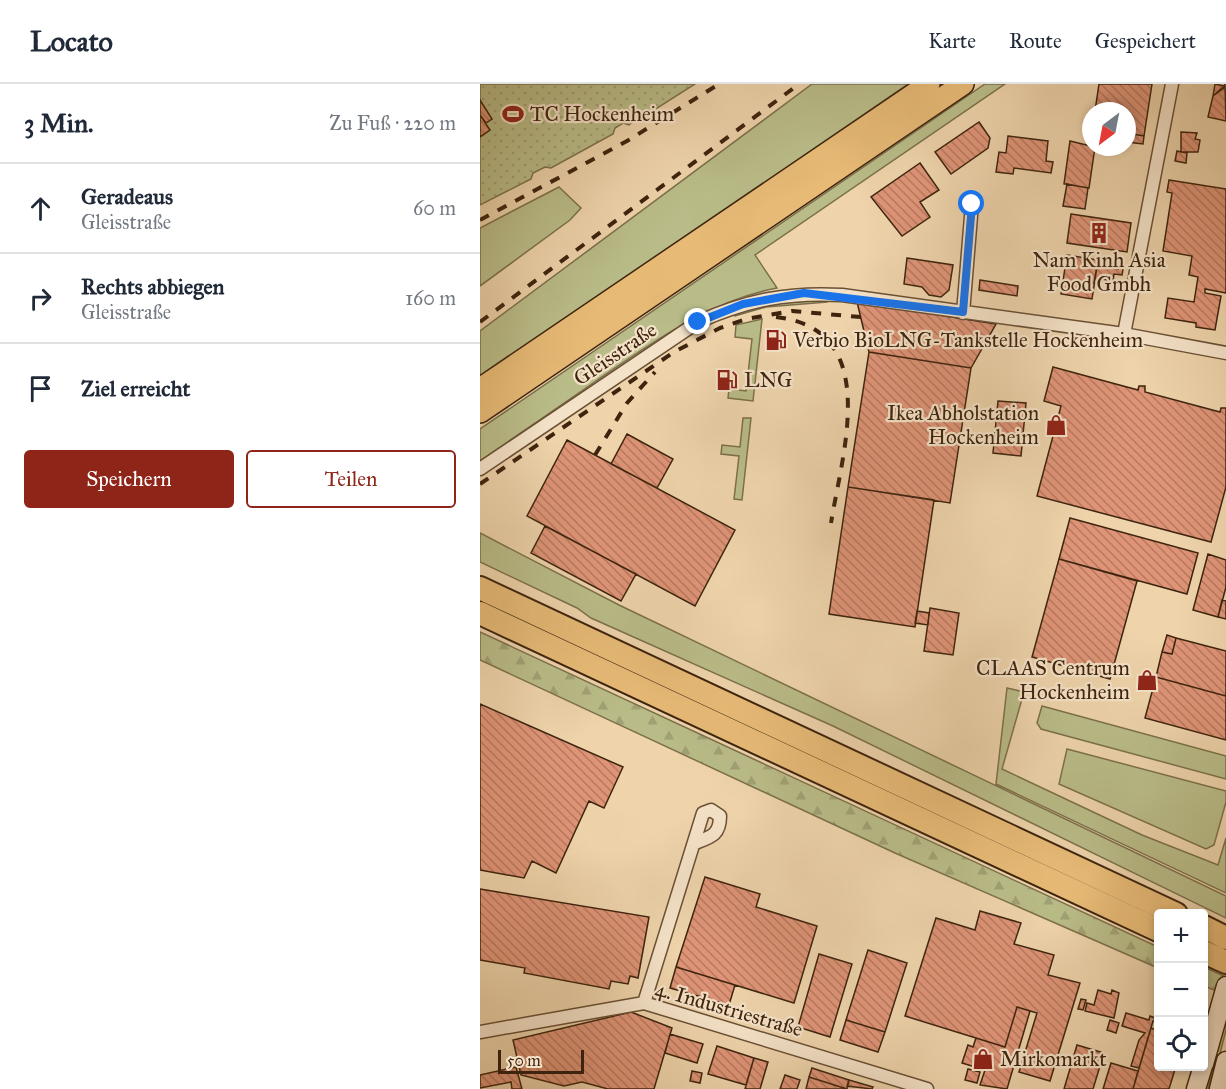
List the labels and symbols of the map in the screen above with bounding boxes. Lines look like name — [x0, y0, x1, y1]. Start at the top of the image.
place label: TC Hockenheim — [530, 101, 675, 127]
sports icon: TC Hockenheim — [501, 102, 525, 126]
north arrow — [1082, 102, 1136, 156]
route start — [958, 190, 984, 216]
building icon: Nam Kinh Asia Food Gmbh — [1087, 221, 1111, 245]
place label: Nam Kinh Asia Food Gmbh — [1032, 247, 1166, 297]
route end — [684, 308, 710, 334]
street label: Gleisstraße — [569, 317, 662, 391]
place label: Verbio BioLNG-Tankstelle Hockenheim — [792, 327, 1144, 353]
fuel station icon: Verbio BioLNG-Tankstelle Hockenheim — [764, 328, 788, 352]
place label: LNG — [744, 367, 792, 393]
fuel station icon: LNG — [715, 368, 739, 392]
place label: Ikea Abholstation Hockenheim — [887, 400, 1039, 450]
shop icon: Ikea Abholstation Hockenheim — [1044, 413, 1068, 437]
place label: CLAAS Centrum Hockenheim — [976, 655, 1130, 705]
shop icon: CLAAS Centrum Hockenheim — [1135, 668, 1159, 692]
street label: 4. Industriestraße — [652, 976, 806, 1043]
place label: Mirkomarkt — [1000, 1046, 1107, 1072]
scale bar — [498, 1047, 584, 1074]
shop icon: Mirkomarkt — [971, 1047, 995, 1071]

